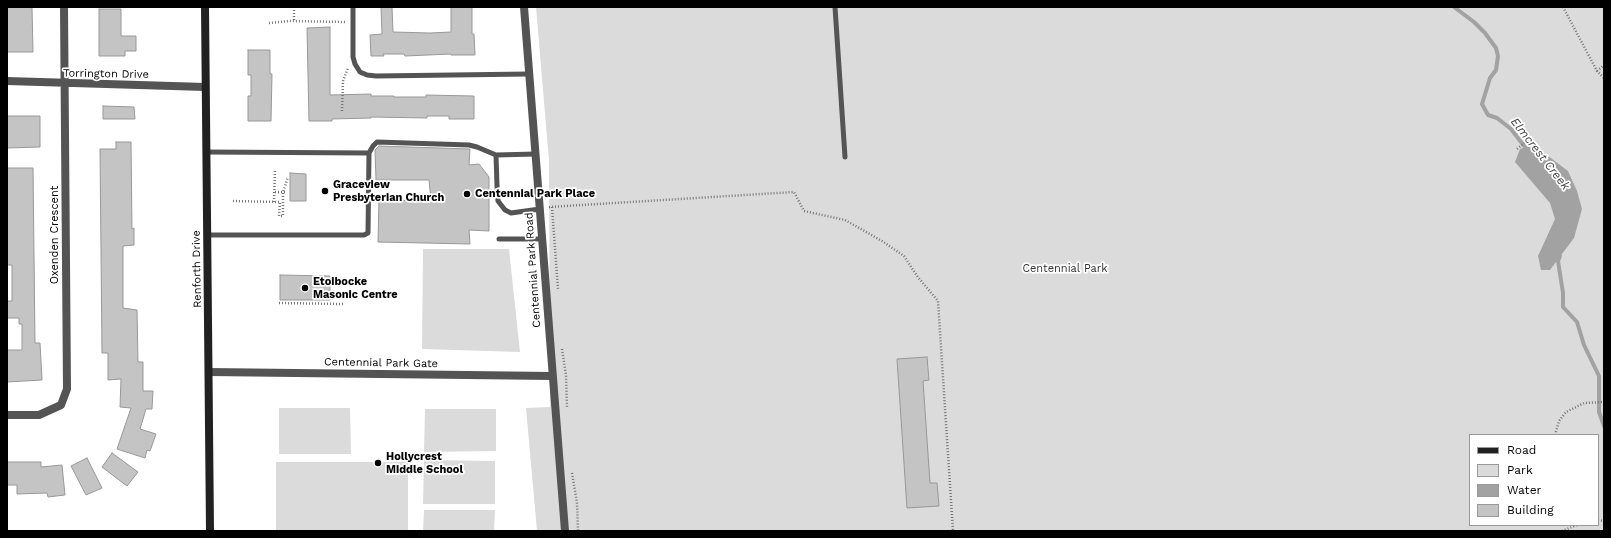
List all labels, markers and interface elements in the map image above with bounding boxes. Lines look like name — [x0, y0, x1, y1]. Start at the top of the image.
street label: Torrington Drive — [63, 67, 149, 81]
water label: Elmcrest Creek — [1507, 115, 1573, 193]
place label: Graceview Presbyterian Church — [333, 178, 444, 204]
street label: Oxenden Crescent — [48, 186, 62, 284]
marker: Graceview Presbyterian Church — [320, 186, 330, 196]
place label: Centennial Park Place — [475, 187, 595, 201]
marker: Centennial Park Place — [462, 189, 472, 199]
street label: Centennial Park Road — [522, 212, 544, 328]
street label: Renforth Drive — [190, 230, 204, 308]
park label: Centennial Park — [1022, 262, 1108, 276]
place label: Etoibocke Masonic Centre — [313, 275, 398, 301]
marker: Etoibocke Masonic Centre — [300, 283, 310, 293]
street label: Centennial Park Gate — [324, 355, 438, 371]
legend — [1469, 434, 1599, 526]
text: Road — [1507, 443, 1536, 457]
place label: Hollycrest Middle School — [386, 450, 463, 476]
marker: Hollycrest Middle School — [373, 458, 383, 468]
text: Park — [1507, 463, 1533, 477]
text: Water — [1507, 483, 1541, 497]
text: Building — [1507, 503, 1554, 517]

